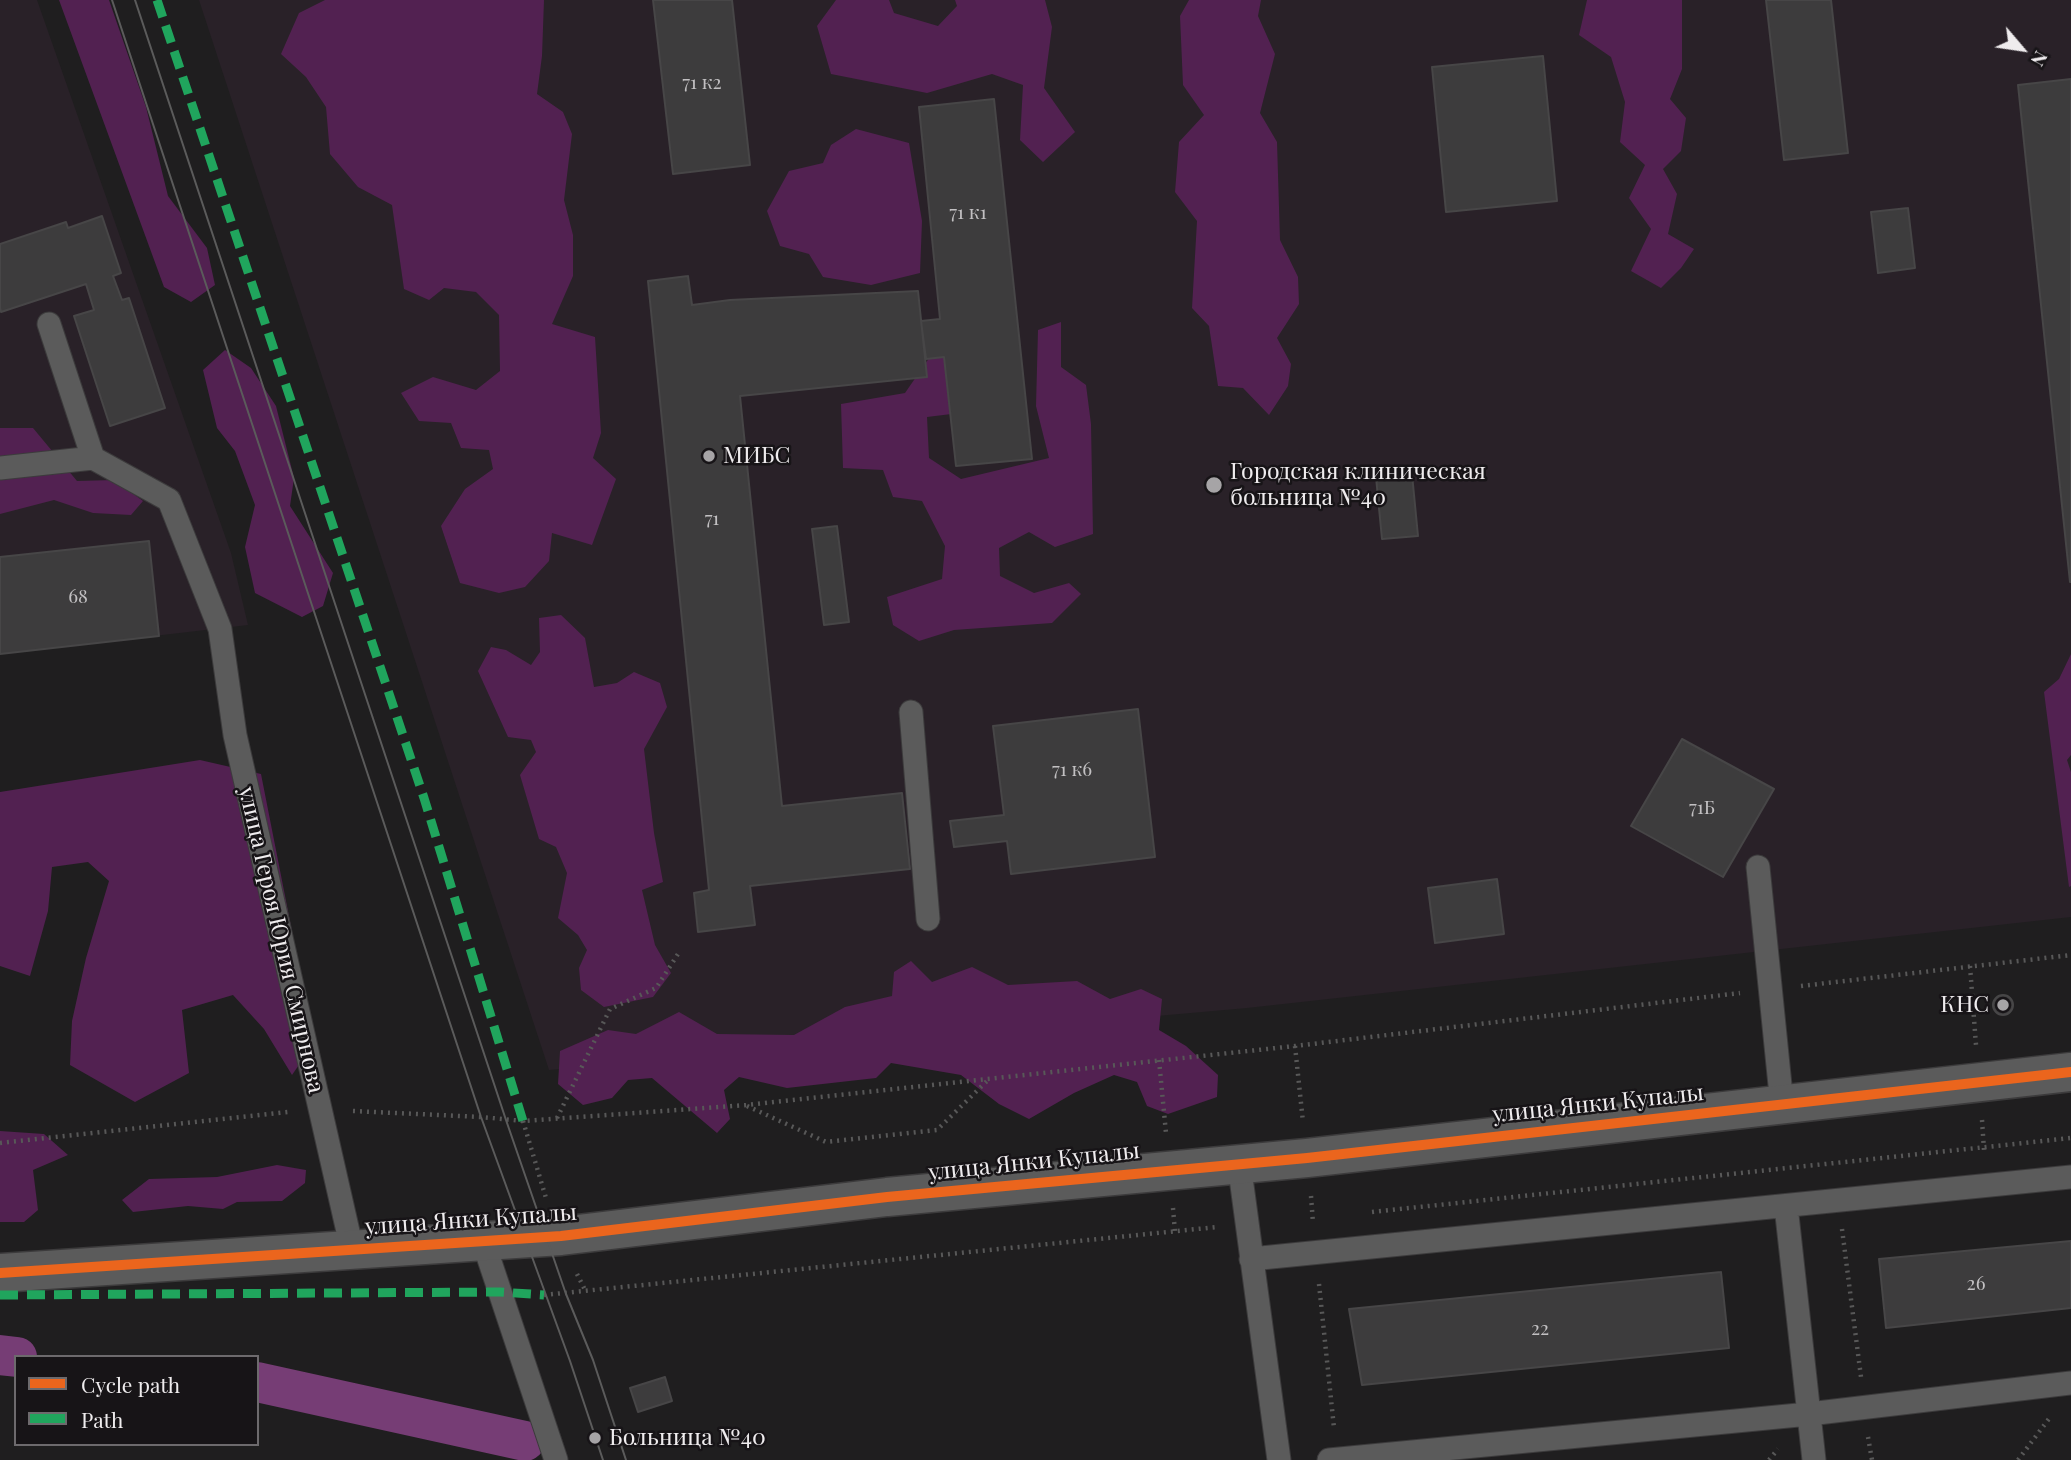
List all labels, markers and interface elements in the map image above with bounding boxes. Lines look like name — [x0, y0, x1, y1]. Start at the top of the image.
north arrow — [1987, 14, 2057, 84]
text: N — [2026, 47, 2055, 71]
house number: 71 к2 — [682, 72, 722, 94]
house number: 71 к1 — [949, 202, 987, 224]
place label: МИБС — [723, 442, 790, 470]
marker: МИБС — [701, 448, 717, 464]
place label: Городская клиническая больница №40 — [1230, 458, 1486, 512]
marker: Городская клиническая больница №40 — [1204, 475, 1224, 495]
house number: 71 — [705, 508, 719, 530]
house number: 68 — [68, 586, 88, 608]
house number: 71 к6 — [1052, 759, 1092, 781]
street label: улица Героя Юрия Смирнова — [232, 784, 330, 1096]
house number: 71Б — [1689, 797, 1715, 819]
place label: КНС — [1940, 991, 1989, 1019]
marker: КНС — [1995, 997, 2011, 1013]
street label: улица Янки Купалы — [1491, 1079, 1705, 1129]
street label: улица Янки Купалы — [927, 1137, 1141, 1187]
street label: улица Янки Купалы — [364, 1199, 578, 1241]
house number: 26 — [1967, 1273, 1985, 1295]
house number: 22 — [1531, 1318, 1549, 1340]
legend — [14, 1355, 259, 1446]
text: Cycle path — [81, 1370, 180, 1398]
text: Path — [81, 1405, 123, 1433]
place label: Больница №40 — [609, 1424, 766, 1452]
marker: Больница №40 — [587, 1430, 603, 1446]

